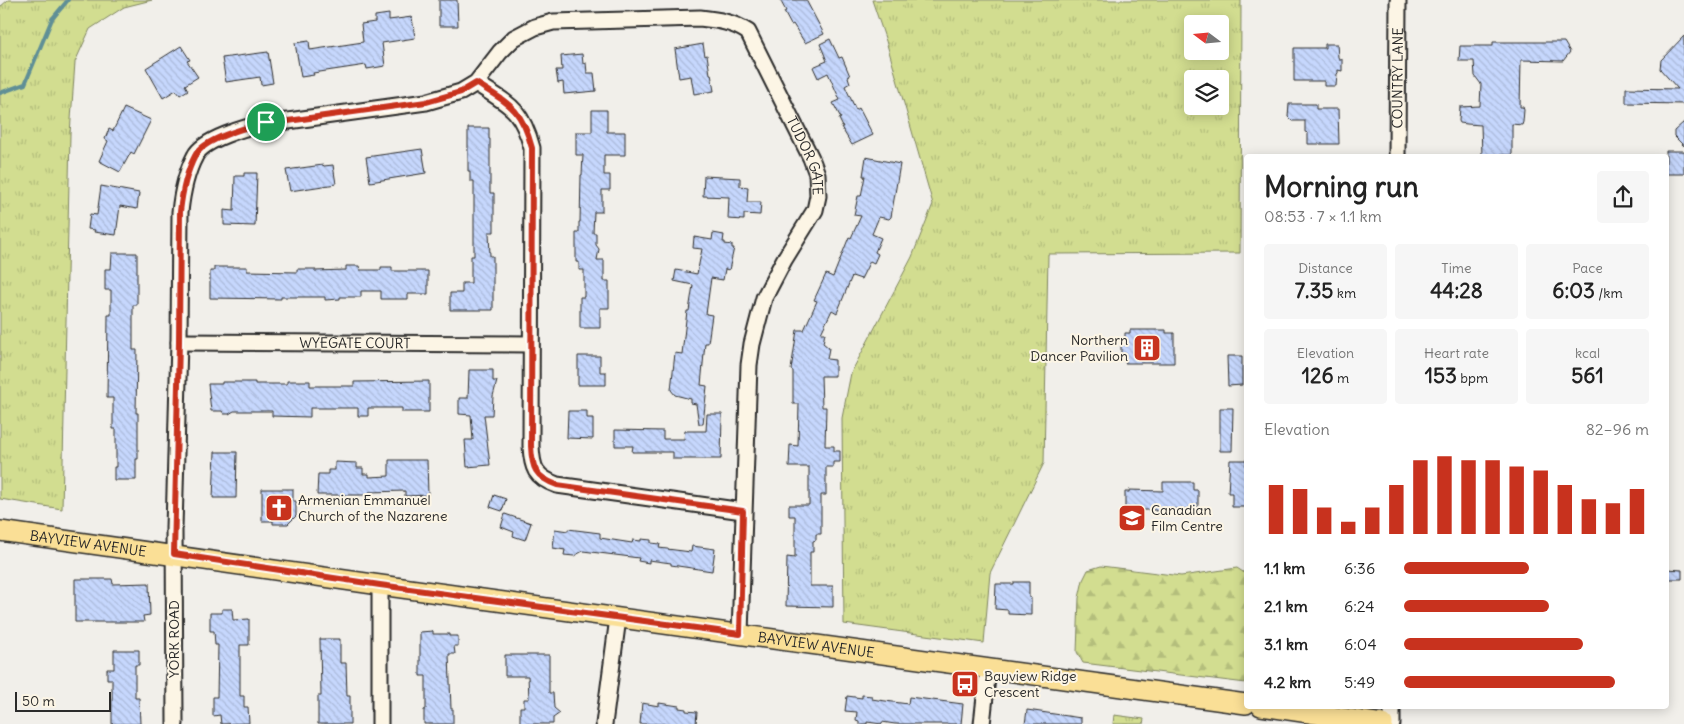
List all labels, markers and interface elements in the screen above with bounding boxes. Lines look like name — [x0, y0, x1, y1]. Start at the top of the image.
north arrow — [1184, 15, 1229, 60]
map controls — [1184, 15, 1229, 115]
street label: COUNTRY LANE — [1388, 28, 1407, 128]
button: layers — [1184, 70, 1229, 115]
pin — [245, 101, 287, 143]
icon: arrive — [252, 108, 280, 136]
street label: TUDOR GATE — [783, 113, 827, 196]
text: Morning run — [1264, 169, 1419, 205]
button: share — [1597, 171, 1649, 223]
text: 08:53 · 7 × 1.1 km — [1264, 206, 1382, 226]
text: Distance — [1298, 259, 1353, 277]
text: Time — [1441, 259, 1472, 277]
text: Pace — [1572, 259, 1603, 277]
text: 7.35 — [1295, 277, 1333, 304]
text: 44:28 — [1430, 277, 1483, 304]
text: 6:03 — [1552, 277, 1595, 304]
text: km — [1333, 284, 1356, 302]
text: /km — [1595, 284, 1623, 302]
place label: Northern Dancer Pavilion — [1030, 331, 1128, 365]
building icon: Northern Dancer Pavilion — [1132, 333, 1162, 363]
street label: WYEGATE COURT — [299, 334, 411, 352]
text: Elevation — [1297, 344, 1354, 362]
text: Heart rate — [1424, 344, 1489, 362]
text: kcal — [1575, 344, 1600, 362]
text: 126 — [1302, 362, 1334, 389]
text: 153 — [1425, 362, 1457, 389]
text: 561 — [1571, 362, 1604, 389]
text: m — [1334, 369, 1349, 387]
text: bpm — [1457, 369, 1488, 387]
text: Elevation — [1264, 419, 1330, 439]
text: 82–96 m — [1586, 419, 1649, 439]
place label: Armenian Emmanuel Church of the Nazarene — [298, 491, 448, 525]
church icon: Armenian Emmanuel Church of the Nazarene — [264, 493, 294, 523]
place label: Canadian Film Centre — [1151, 501, 1223, 535]
school or university icon: Canadian Film Centre — [1117, 503, 1147, 533]
street label: BAYVIEW AVENUE — [29, 526, 148, 561]
text: 1.1 km — [1264, 558, 1305, 578]
text: 6:36 — [1344, 558, 1375, 578]
text: 2.1 km — [1264, 596, 1308, 616]
text: 6:24 — [1344, 596, 1375, 616]
street label: YORK ROAD — [165, 600, 183, 678]
street label: BAYVIEW AVENUE — [757, 628, 876, 662]
text: 3.1 km — [1264, 634, 1308, 654]
text: 6:04 — [1344, 634, 1377, 654]
place label: Bayview Ridge Crescent — [984, 667, 1076, 701]
bus stop icon: Bayview Ridge Crescent — [950, 669, 980, 699]
text: 4.2 km — [1264, 672, 1311, 692]
text: 5:49 — [1344, 672, 1375, 692]
scale bar — [15, 689, 111, 712]
text: 50 m — [22, 692, 55, 710]

